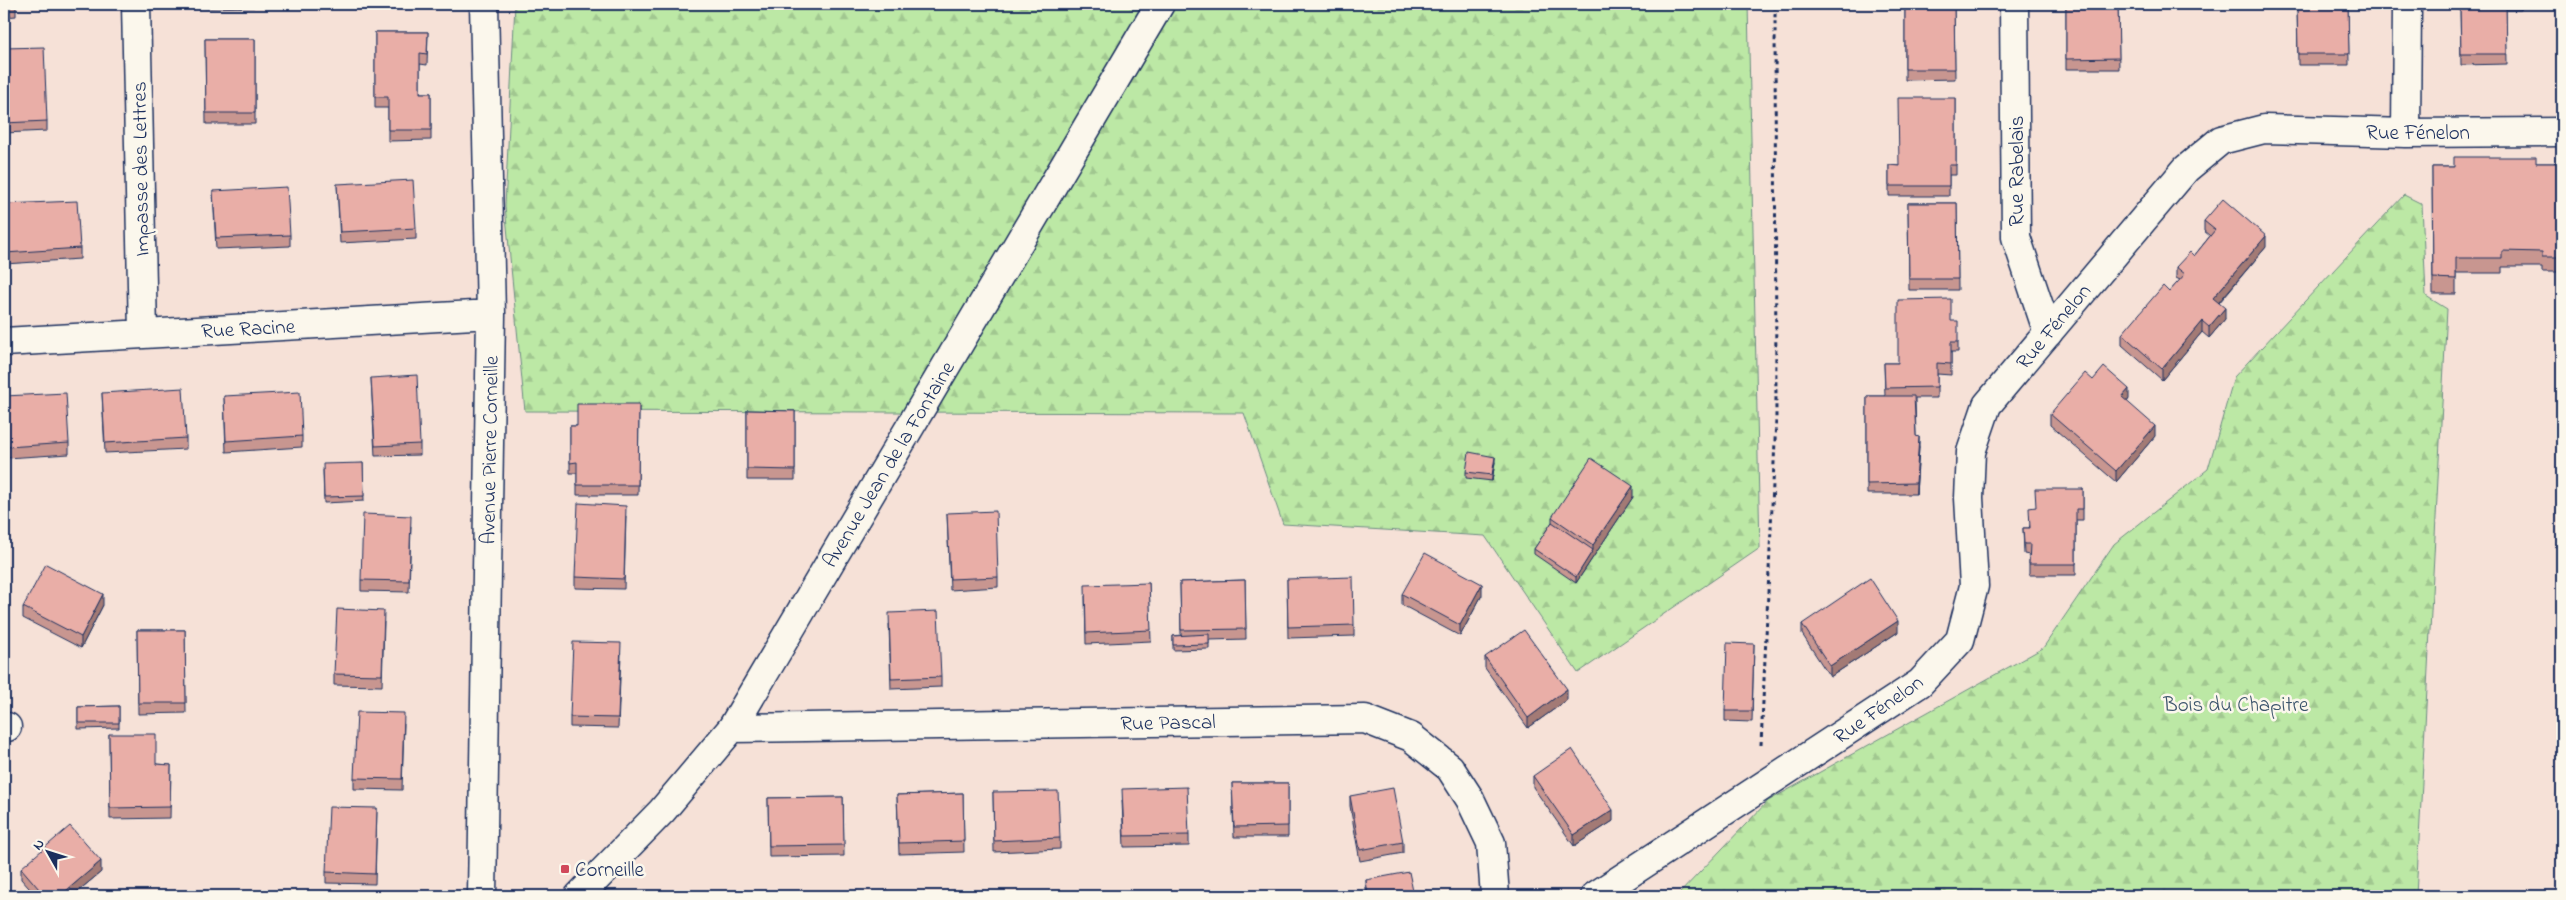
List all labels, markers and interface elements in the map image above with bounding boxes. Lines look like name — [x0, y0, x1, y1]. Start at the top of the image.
street label: Impasse des Lettres — [125, 81, 159, 257]
street label: Rue Rabelais — [2003, 115, 2033, 227]
street label: Rue Fénelon — [2366, 119, 2470, 149]
street label: Rue Fénelon — [2010, 278, 2099, 377]
street label: Rue Racine — [200, 313, 296, 347]
street label: Avenue Pierre Corneille — [474, 355, 508, 545]
street label: Avenue Jean de la Fontaine — [816, 356, 964, 574]
street label: Rue Fénelon — [1828, 669, 1930, 753]
park label: Bois du Chapitre — [2163, 691, 2309, 721]
street label: Rue Pascal — [1120, 708, 1216, 740]
north arrow — [22, 828, 72, 878]
text: N — [28, 834, 50, 855]
place label: Corneille — [575, 856, 645, 886]
marker: Corneille — [559, 863, 571, 875]

